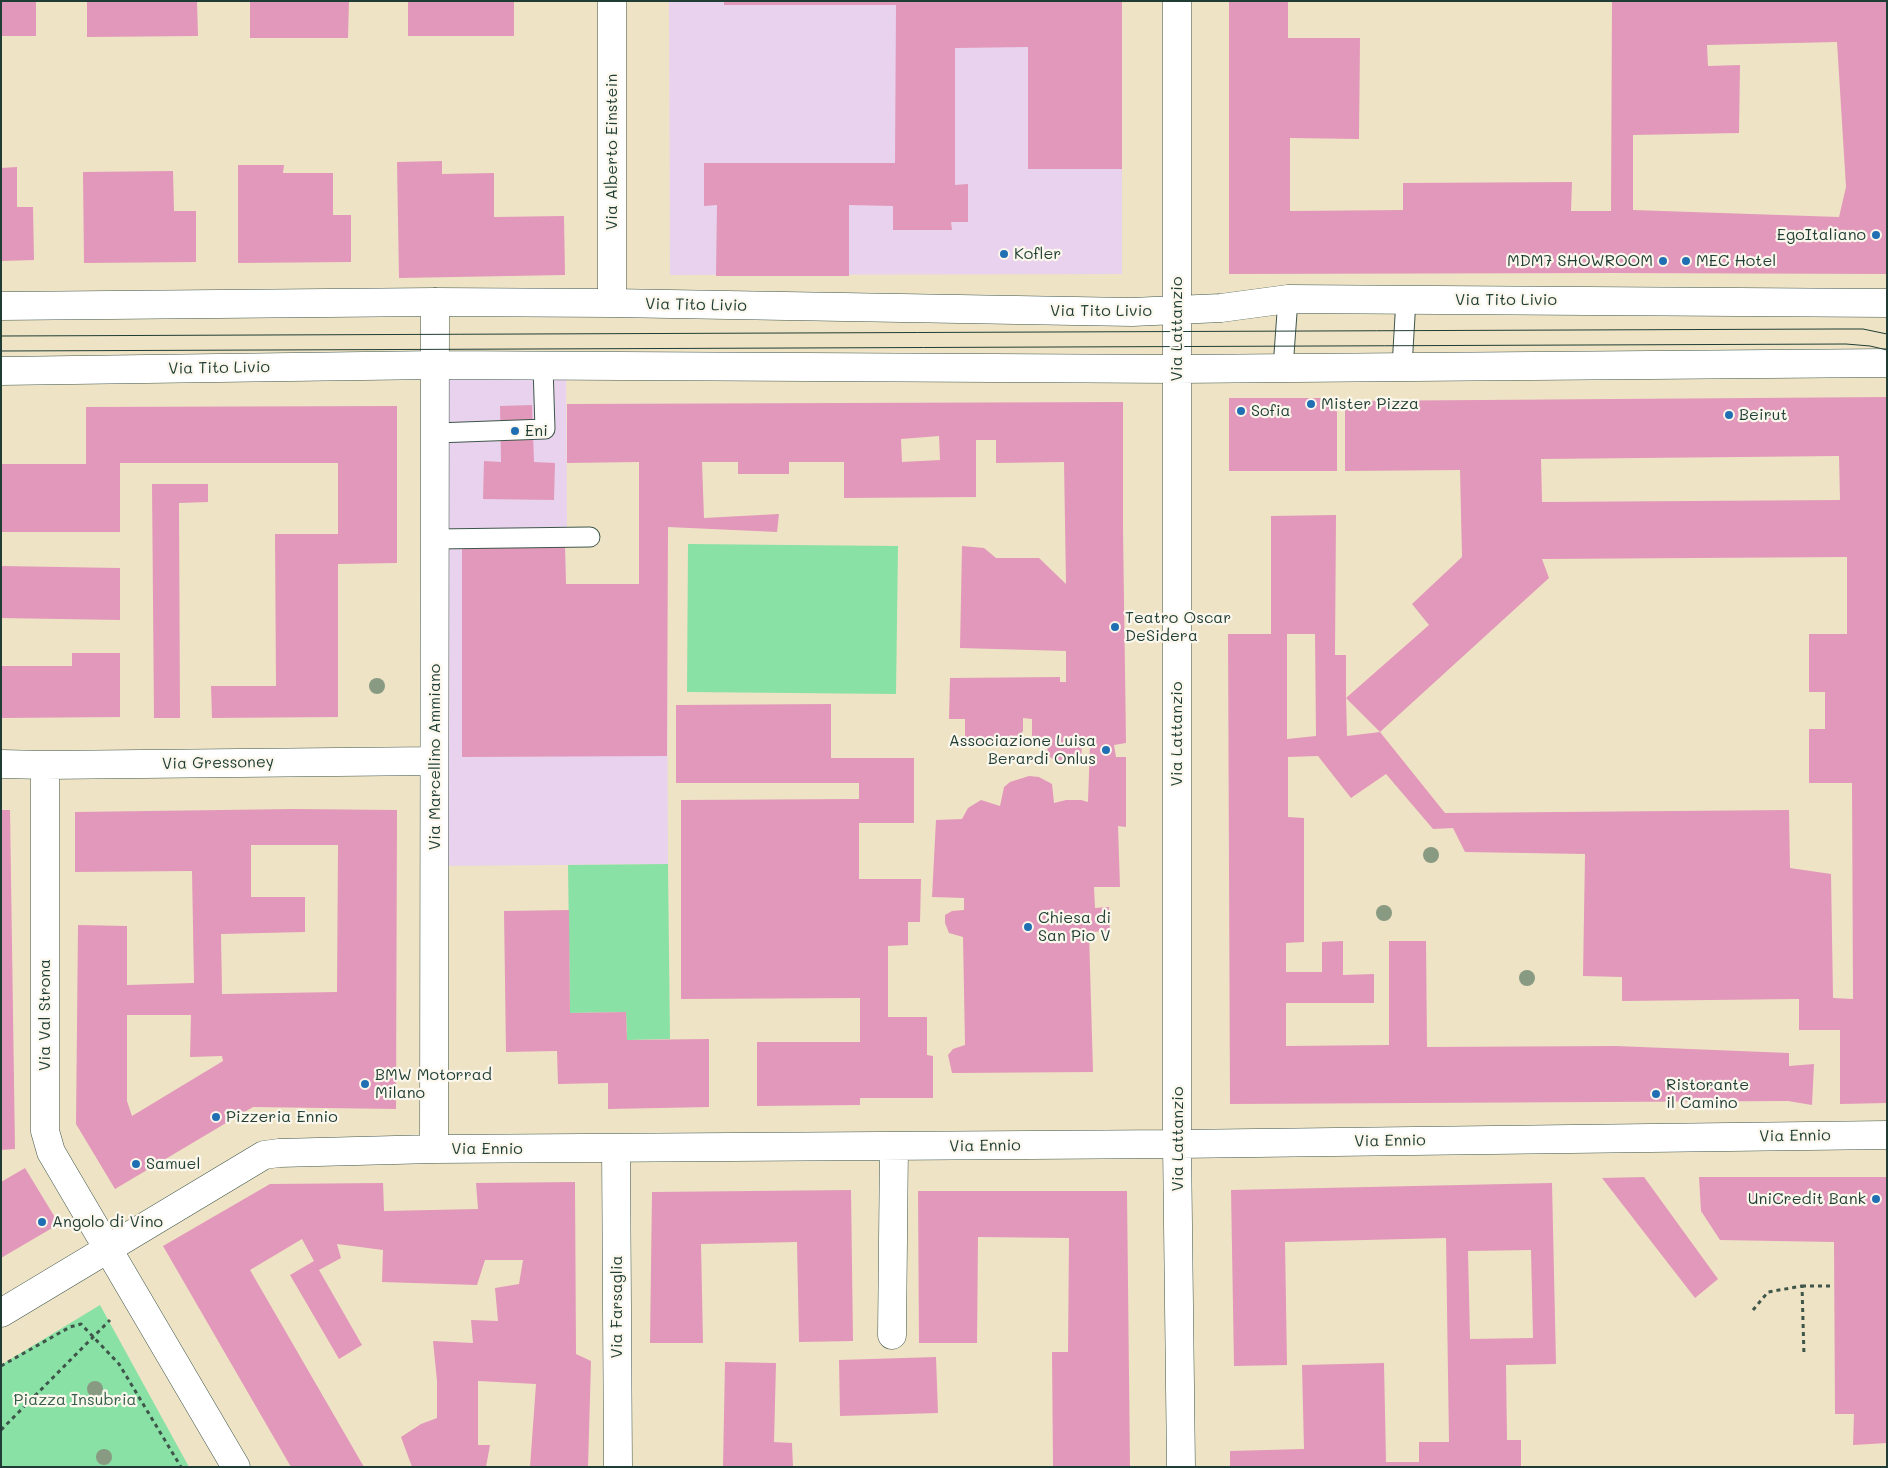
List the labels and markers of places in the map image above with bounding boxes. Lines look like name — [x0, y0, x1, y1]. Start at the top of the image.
place label: EgoItaliano — [1777, 225, 1866, 245]
marker: EgoItaliano — [1870, 229, 1882, 241]
place label: Kofler — [1014, 244, 1061, 264]
marker: Kofler — [998, 248, 1010, 260]
place label: MDM7 SHOWROOM — [1507, 251, 1653, 271]
place label: MEC Hotel — [1696, 251, 1776, 271]
marker: MDM7 SHOWROOM — [1657, 255, 1669, 267]
marker: MEC Hotel — [1680, 255, 1692, 267]
place label: Mister Pizza — [1321, 394, 1419, 414]
marker: Mister Pizza — [1305, 398, 1317, 410]
place label: Sofia — [1251, 401, 1291, 421]
marker: Sofia — [1235, 405, 1247, 417]
place label: Beirut — [1739, 405, 1788, 425]
marker: Beirut — [1723, 409, 1735, 421]
place label: Eni — [525, 421, 548, 441]
marker: Eni — [509, 425, 521, 437]
place label: Teatro Oscar DeSidera — [1125, 608, 1231, 646]
marker: Teatro Oscar DeSidera — [1109, 621, 1121, 633]
place label: Associazione Luisa Berardi Onlus — [949, 731, 1096, 769]
marker: Associazione Luisa Berardi Onlus — [1100, 744, 1112, 756]
place label: Chiesa di San Pio V — [1038, 908, 1111, 946]
marker: Chiesa di San Pio V — [1022, 921, 1034, 933]
place label: BMW Motorrad Milano — [375, 1065, 492, 1103]
place label: Ristorante il Camino — [1666, 1075, 1749, 1113]
marker: BMW Motorrad Milano — [359, 1078, 371, 1090]
marker: Ristorante il Camino — [1650, 1088, 1662, 1100]
place label: Pizzeria Ennio — [226, 1107, 338, 1127]
marker: Pizzeria Ennio — [210, 1111, 222, 1123]
place label: Samuel — [146, 1154, 200, 1174]
marker: Samuel — [130, 1158, 142, 1170]
place label: UniCredit Bank — [1748, 1189, 1866, 1209]
marker: UniCredit Bank — [1870, 1193, 1882, 1205]
place label: Angolo di Vino — [52, 1212, 163, 1232]
marker: Angolo di Vino — [36, 1216, 48, 1228]

